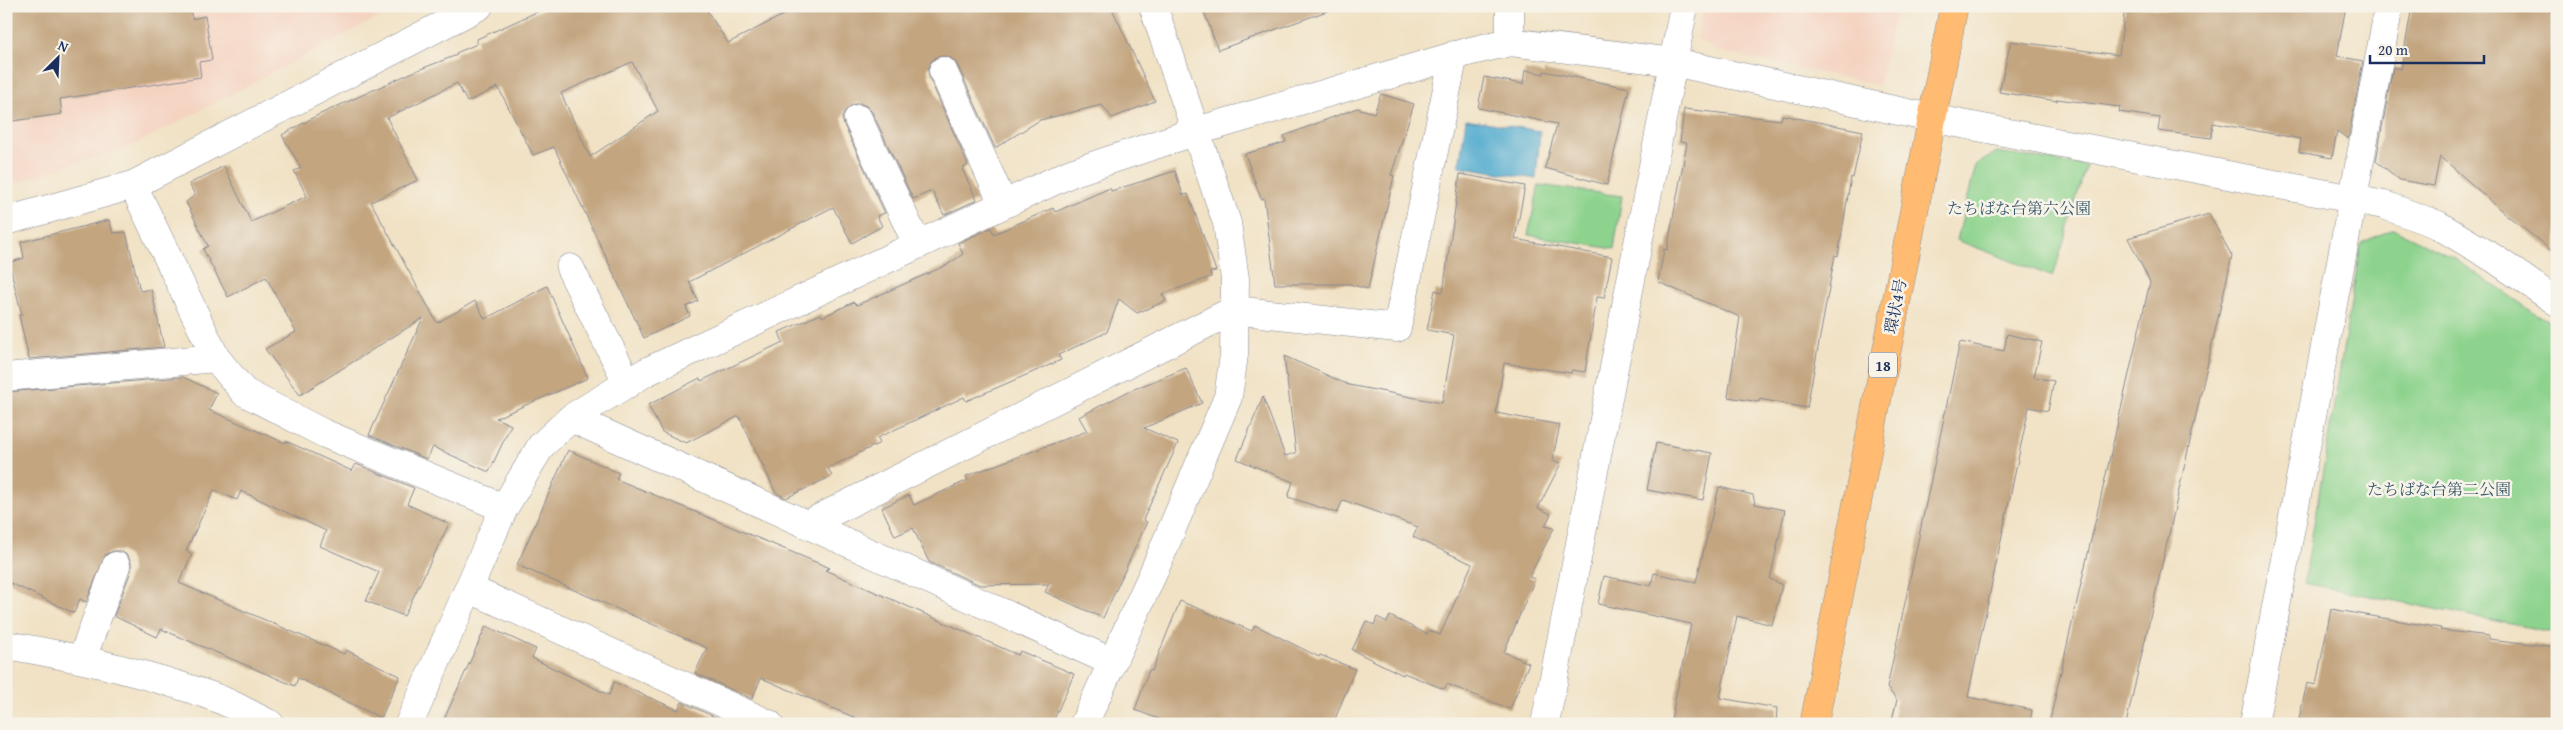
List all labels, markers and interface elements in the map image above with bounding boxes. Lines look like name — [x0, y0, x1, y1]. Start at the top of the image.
north arrow — [32, 32, 82, 82]
scale bar — [2370, 32, 2484, 64]
text: N — [55, 35, 72, 57]
text: 20 m — [2378, 39, 2409, 60]
park label: たちばな台第六公園 — [1947, 196, 2091, 220]
street label: 環状4号 — [1878, 276, 1912, 336]
road number: 18 — [1869, 352, 1897, 378]
park label: たちばな台第二公園 — [2367, 477, 2511, 501]

